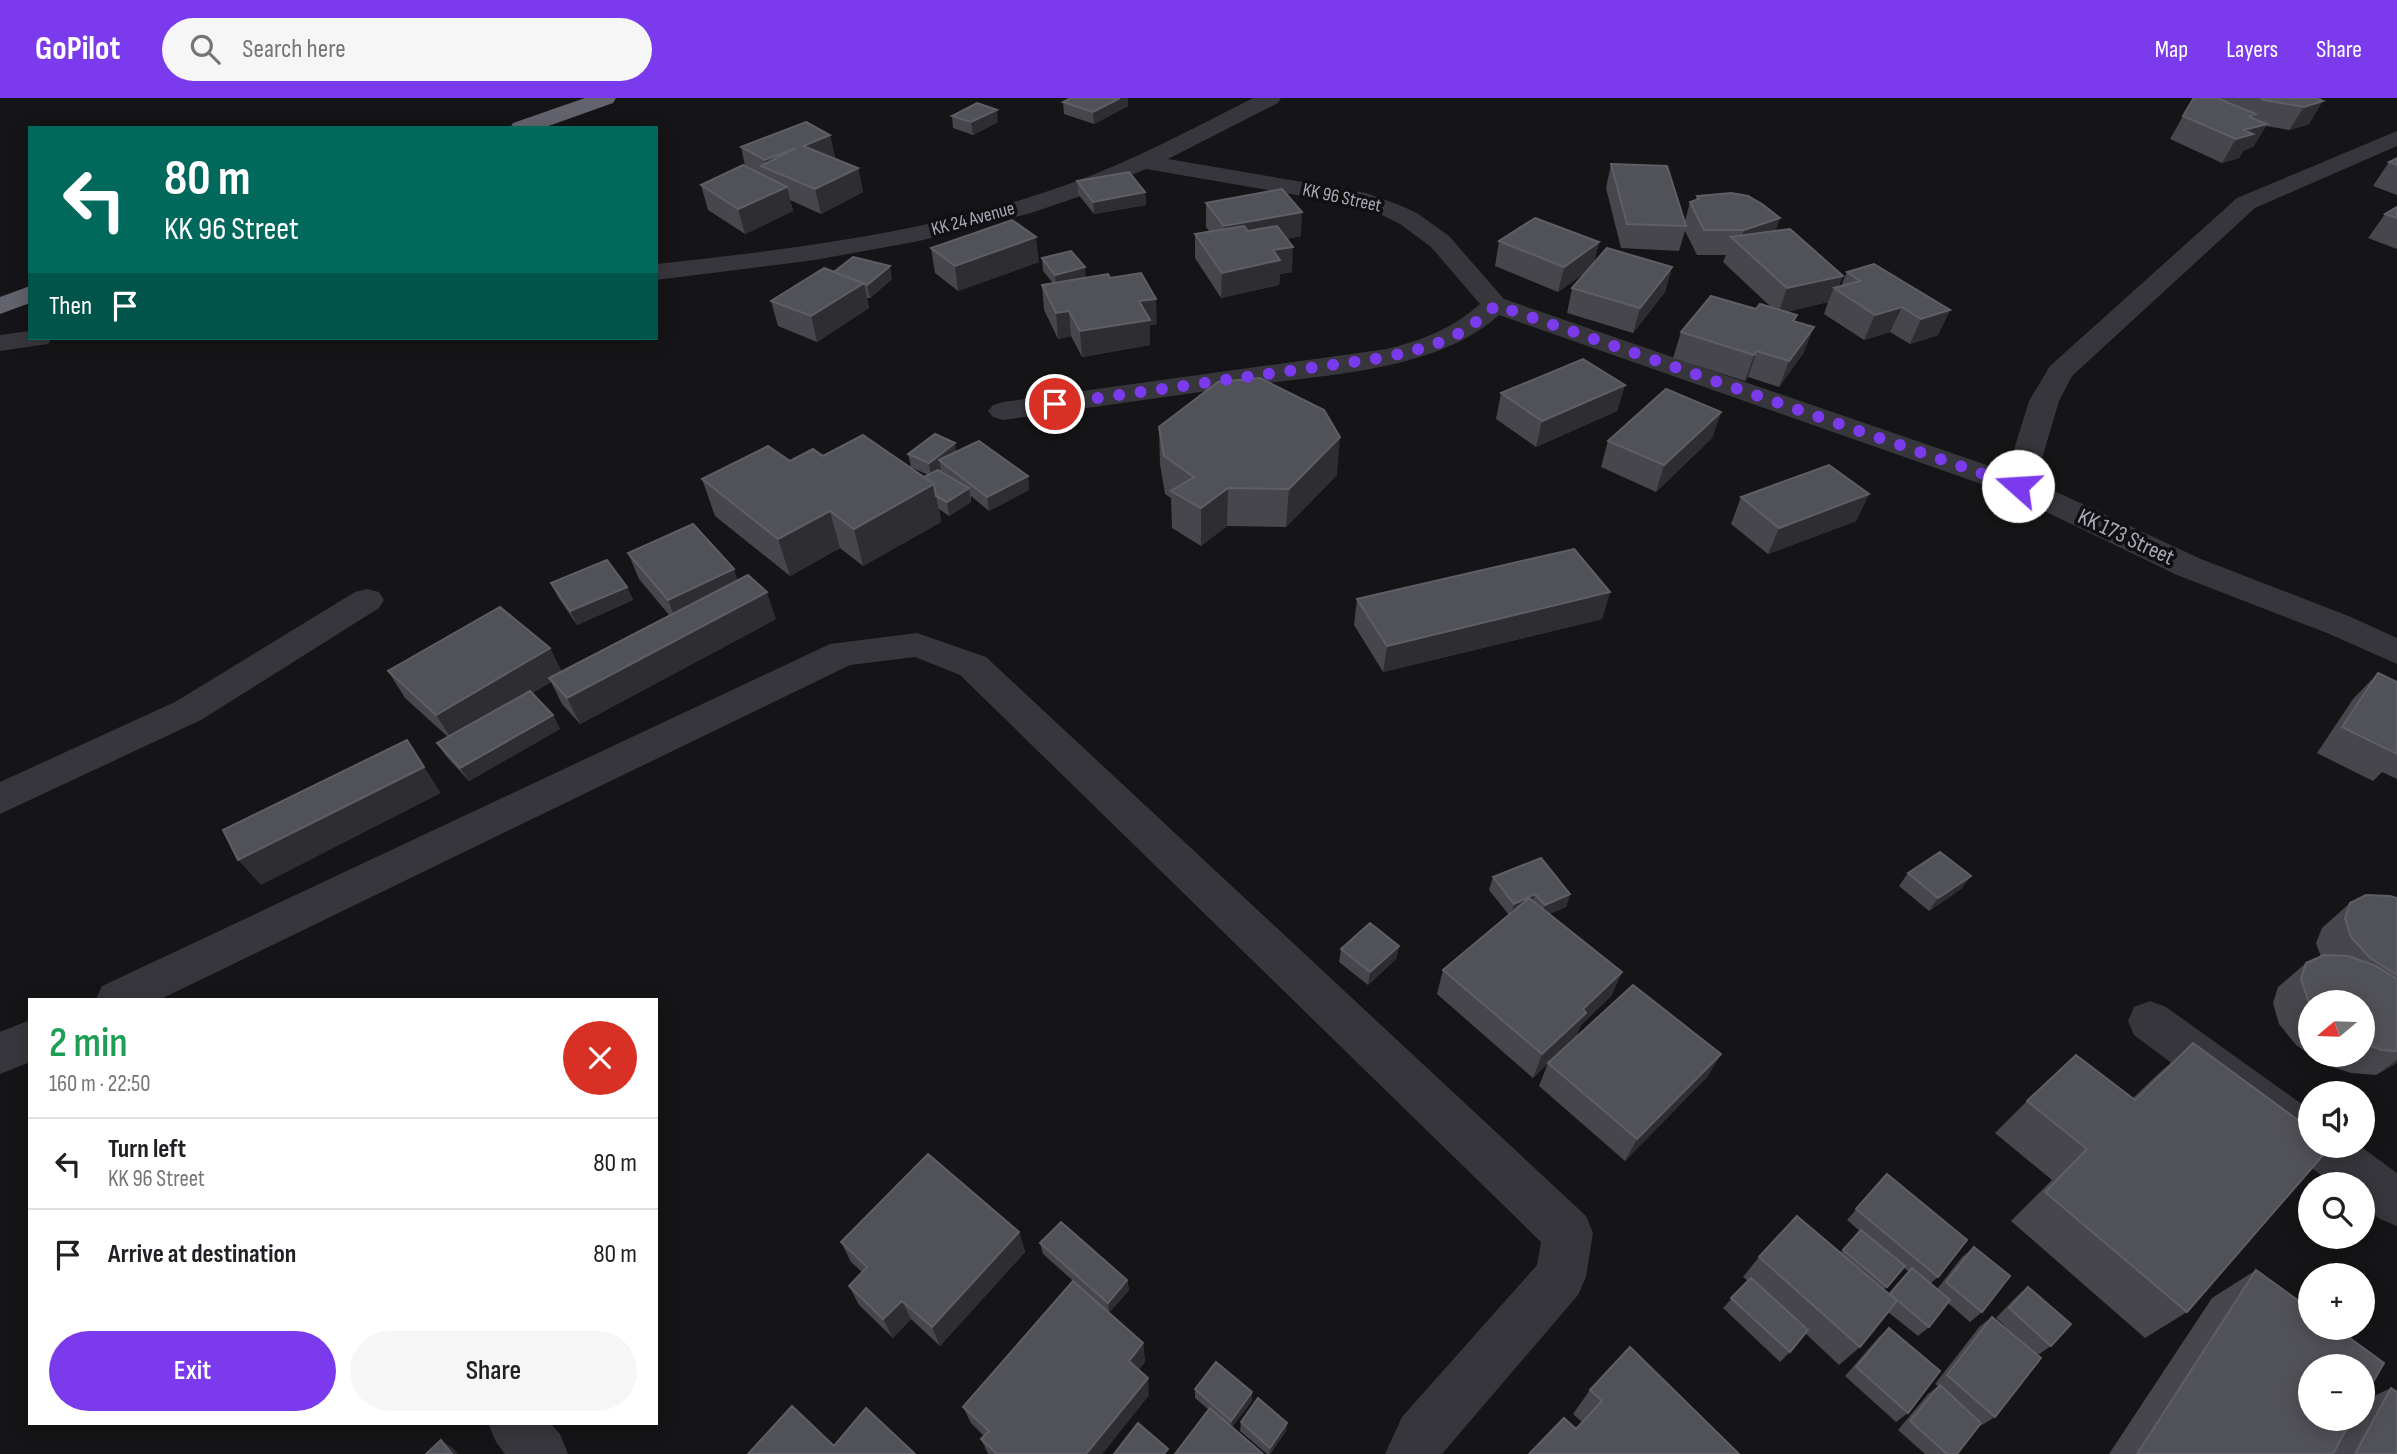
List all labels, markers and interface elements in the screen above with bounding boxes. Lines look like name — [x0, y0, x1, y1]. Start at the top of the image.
search box — [162, 18, 652, 81]
text: GoPilot — [35, 29, 120, 69]
icon: search — [186, 30, 224, 68]
text: Search here — [242, 34, 346, 65]
text: Map — [2155, 35, 2188, 64]
text: Layers — [2226, 35, 2278, 64]
text: Share — [2316, 35, 2362, 64]
text: 80 m — [164, 150, 251, 209]
icon: left — [49, 154, 140, 245]
street label: KK 96 Street — [1300, 178, 1384, 218]
street label: KK 24 Avenue — [929, 197, 1017, 241]
text: KK 96 Street — [164, 210, 299, 249]
icon: arrive — [106, 287, 144, 325]
text: Then — [49, 291, 92, 322]
pin — [1025, 374, 1085, 434]
icon: arrive — [1036, 385, 1074, 423]
position arrow — [1981, 449, 2055, 523]
street label: KK 173 Street — [2073, 502, 2179, 572]
north arrow — [2298, 990, 2375, 1068]
map controls — [2298, 990, 2375, 1431]
text: 2 min — [49, 1018, 128, 1069]
button: close — [563, 1021, 637, 1095]
text: 160 m · 22:50 — [49, 1070, 151, 1098]
button: sound — [2298, 1081, 2375, 1158]
text: Turn left — [108, 1134, 186, 1165]
icon: left — [49, 1145, 87, 1183]
text: 80 m — [593, 1148, 637, 1179]
text: KK 96 Street — [108, 1165, 205, 1193]
button: search — [2298, 1172, 2375, 1249]
icon: arrive — [49, 1236, 87, 1274]
text: Arrive at destination — [108, 1239, 296, 1270]
text: 80 m — [593, 1239, 637, 1270]
button: + — [2298, 1263, 2375, 1340]
button: Exit — [49, 1331, 336, 1411]
button: Share — [350, 1331, 637, 1411]
button: − — [2298, 1354, 2375, 1431]

